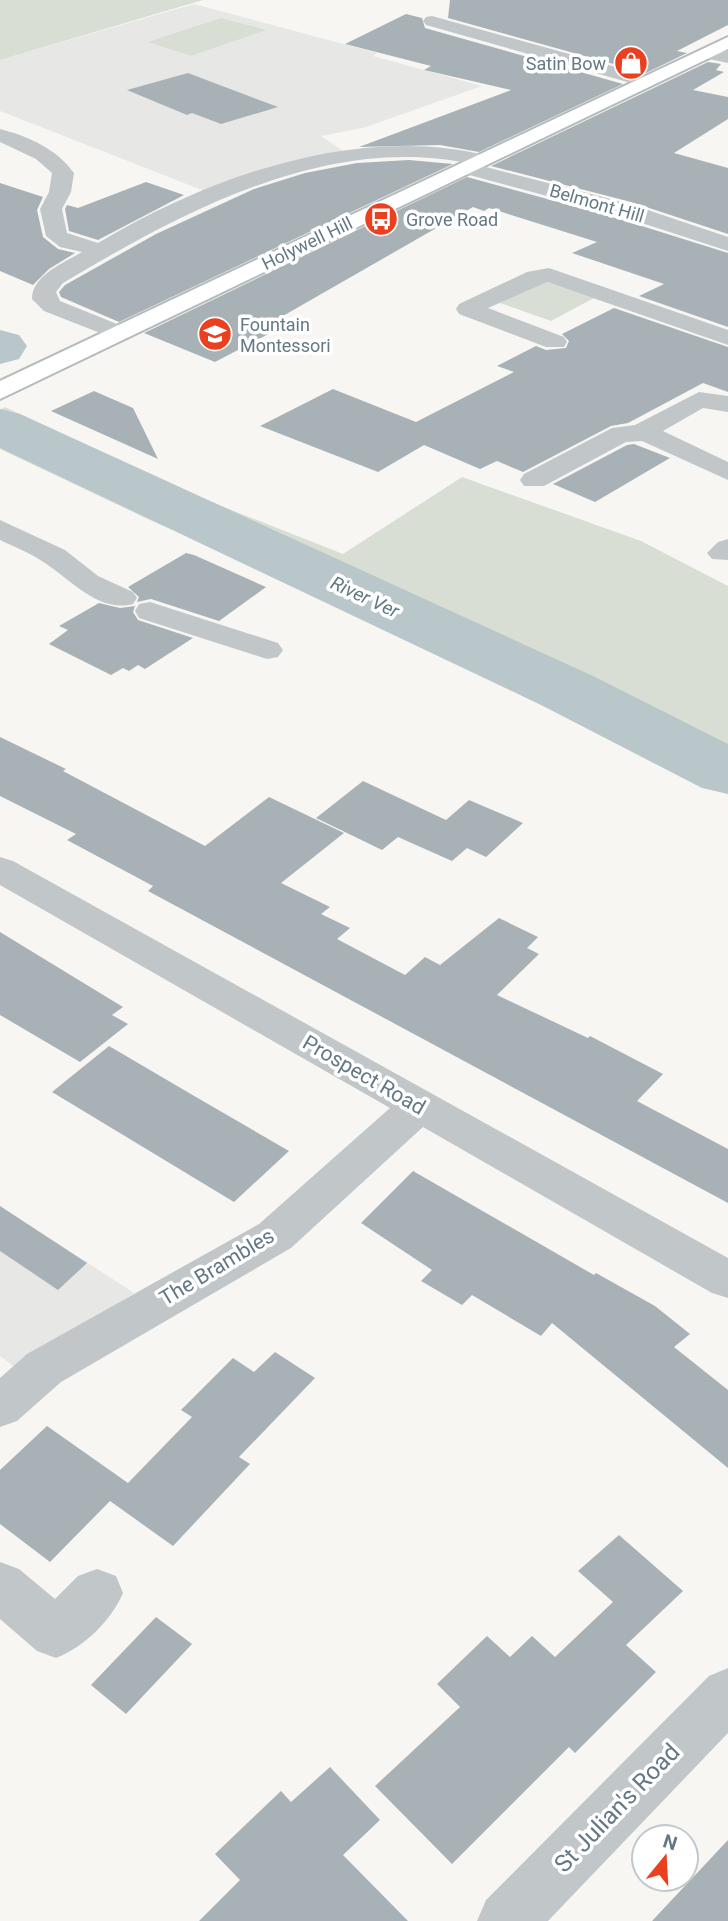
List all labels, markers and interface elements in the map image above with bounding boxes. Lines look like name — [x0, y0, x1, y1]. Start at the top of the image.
shop icon: Satin Bow — [612, 44, 650, 82]
place label: Satin Bow — [526, 53, 606, 74]
street label: Belmont Hill — [547, 179, 647, 227]
bus stop icon: Grove Road — [362, 200, 400, 238]
place label: Grove Road — [406, 209, 498, 230]
street label: Holywell Hill — [258, 212, 356, 274]
place label: Fountain Montessori — [240, 314, 331, 356]
school or university icon: Fountain Montessori — [196, 315, 234, 353]
water label: River Ver — [327, 571, 403, 623]
street label: Prospect Road — [299, 1030, 429, 1120]
street label: The Brambles — [156, 1224, 278, 1310]
street label: St Julian's Road — [549, 1738, 685, 1878]
north arrow — [630, 1823, 700, 1893]
text: N — [660, 1829, 680, 1855]

